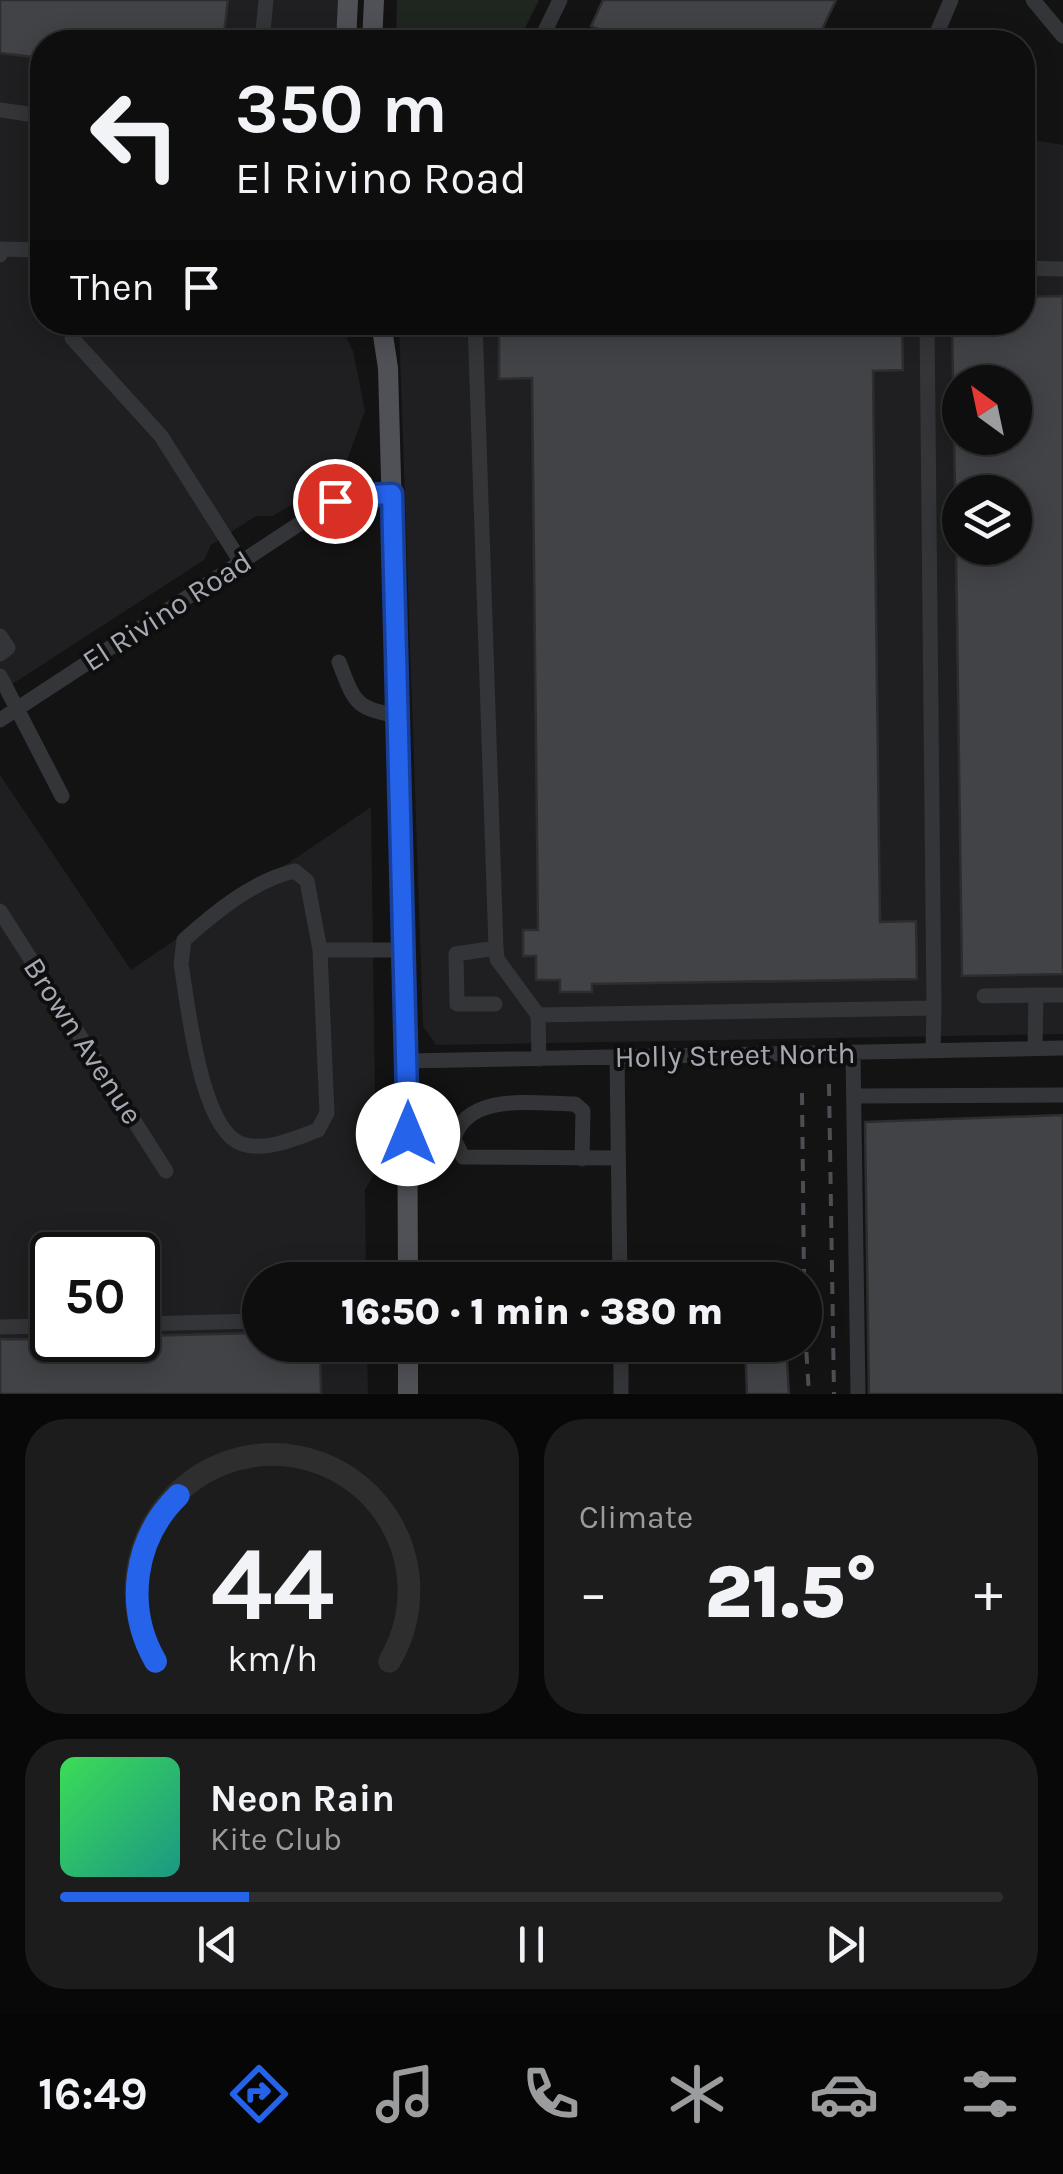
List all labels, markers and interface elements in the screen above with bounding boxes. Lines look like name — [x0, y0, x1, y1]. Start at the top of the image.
text: 350 m — [235, 68, 448, 150]
icon: left — [70, 70, 200, 200]
text: El Rivino Road — [235, 152, 527, 204]
icon: arrive — [174, 260, 229, 315]
text: Then — [70, 265, 154, 310]
north arrow — [942, 365, 1032, 455]
map controls — [942, 365, 1032, 565]
pin — [293, 459, 378, 544]
icon: arrive — [308, 474, 363, 529]
button: layers — [942, 475, 1032, 565]
street label: El Rivino Road — [76, 543, 258, 679]
street label: Brown Avenue — [16, 951, 150, 1131]
street label: Holly Street North — [614, 1035, 856, 1075]
position arrow — [356, 1082, 460, 1186]
speed limit sign: 50 — [30, 1232, 160, 1362]
text: 16:50 · 1 min · 380 m — [341, 1289, 723, 1334]
text: Climate — [579, 1499, 693, 1536]
text: 44 — [210, 1524, 334, 1645]
text: 21.5° — [704, 1548, 878, 1636]
text: − — [579, 1561, 608, 1625]
text: + — [974, 1561, 1003, 1625]
text: km/h — [227, 1638, 317, 1680]
text: Neon Rain — [210, 1776, 395, 1821]
text: Kite Club — [210, 1821, 342, 1858]
icon: previous — [190, 1917, 245, 1972]
icon: pause — [504, 1917, 559, 1972]
icon: next — [818, 1917, 873, 1972]
icon: directions — [224, 2059, 294, 2129]
icon: music — [370, 2059, 440, 2129]
icon: phone — [516, 2059, 586, 2129]
icon: climate — [662, 2059, 732, 2129]
icon: car — [809, 2059, 879, 2129]
icon: filters — [955, 2059, 1025, 2129]
text: 16:49 — [38, 2068, 148, 2120]

